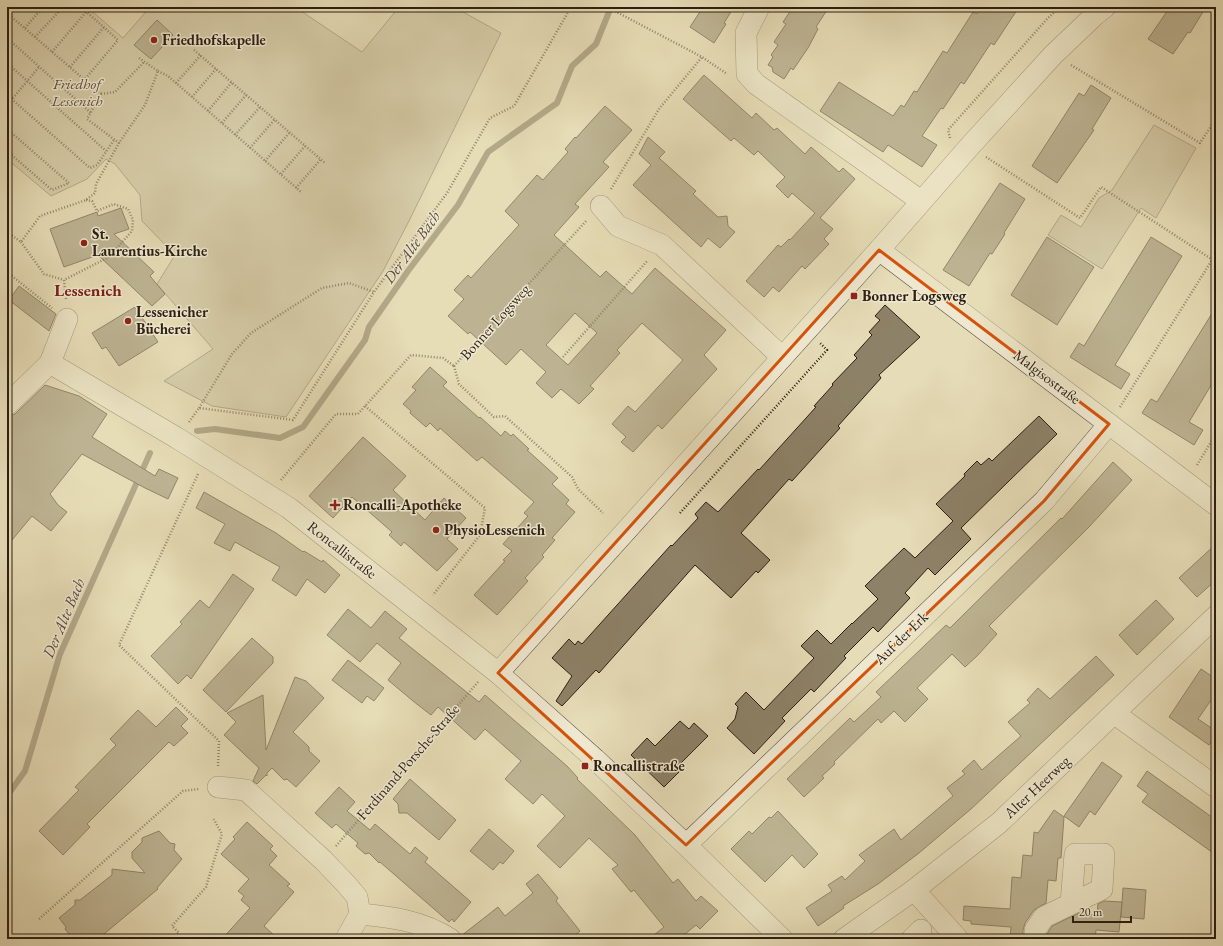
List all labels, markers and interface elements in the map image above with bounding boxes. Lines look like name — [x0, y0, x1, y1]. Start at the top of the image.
place label: Friedhofskapelle — [162, 30, 266, 49]
marker: Friedhofskapelle — [149, 35, 159, 45]
park label: Friedhof Lessenich — [51, 74, 104, 110]
water label: Der Alte Bach — [377, 207, 445, 289]
place label: St. Laurentius-Kirche — [92, 224, 207, 260]
marker: St. Laurentius-Kirche — [79, 238, 89, 248]
district label: Lessenich — [54, 279, 122, 301]
street label: Bonner Logsweg — [456, 279, 534, 364]
place label: Bonner Logsweg — [862, 286, 967, 305]
marker: Bonner Logsweg — [849, 291, 859, 301]
place label: Lessenicher Bücherei — [136, 302, 209, 338]
marker: Lessenicher Bücherei — [123, 316, 133, 326]
street label: Malgisostraße — [1010, 345, 1085, 408]
place label: Roncalli-Apotheke — [343, 495, 462, 514]
marker: Roncalli-Apotheke — [330, 500, 340, 510]
street label: Roncallistraße — [304, 517, 381, 583]
place label: PhysioLessenich — [444, 520, 546, 539]
marker: PhysioLessenich — [431, 525, 441, 535]
water label: Der Alte Bach — [37, 575, 90, 662]
street label: Auf der Erk — [869, 607, 932, 669]
street label: Ferdinand-Porsche-Straße — [352, 700, 463, 824]
street label: Alter Heerweg — [999, 751, 1074, 823]
place label: Roncallistraße — [593, 756, 685, 775]
marker: Roncallistraße — [580, 761, 590, 771]
scale bar — [1073, 898, 1131, 924]
text: 20 m — [1079, 904, 1103, 920]

